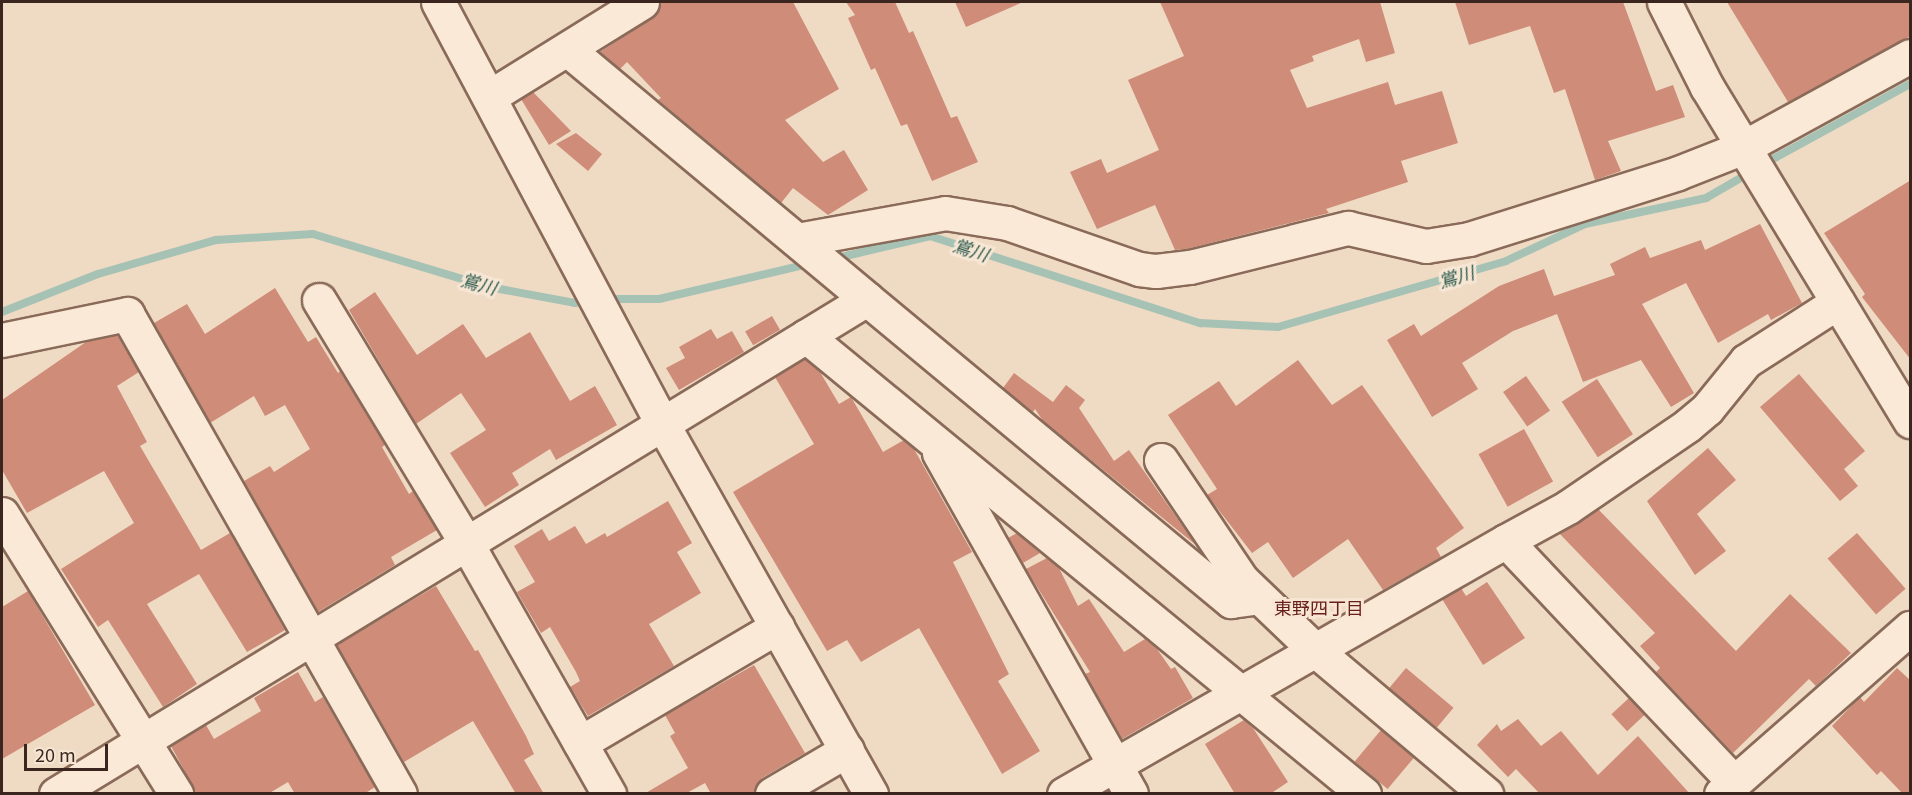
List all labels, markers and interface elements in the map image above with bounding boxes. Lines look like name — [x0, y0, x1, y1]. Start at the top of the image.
water label: 鴬川 — [951, 233, 991, 265]
water label: 鴬川 — [1436, 261, 1476, 291]
water label: 鴬川 — [459, 268, 499, 298]
district label: 東野四丁目 — [1274, 596, 1364, 618]
scale bar — [27, 732, 111, 770]
text: 20 m — [35, 741, 76, 767]

